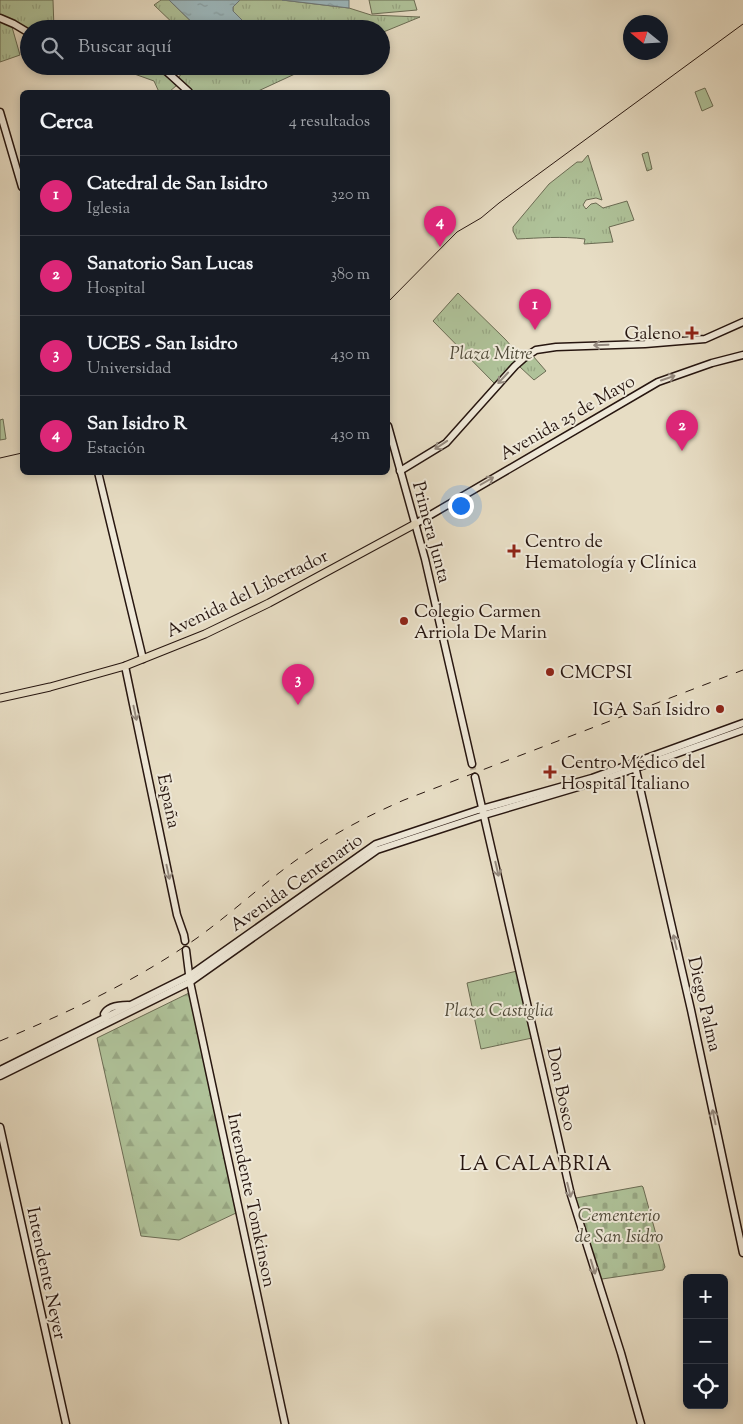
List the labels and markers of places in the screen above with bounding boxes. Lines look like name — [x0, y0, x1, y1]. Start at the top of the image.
pin: 4 — [424, 206, 456, 247]
pin: 1 — [519, 289, 551, 330]
place label: Galeno — [624, 322, 681, 348]
marker: Galeno — [685, 326, 699, 340]
pin: 2 — [666, 410, 698, 451]
place label: Centro de Hematología y Clínica — [525, 530, 697, 577]
marker: Centro de Hematología y Clínica — [507, 544, 521, 558]
place label: Colegio Carmen Arriola De Marin — [414, 600, 548, 647]
marker: Colegio Carmen Arriola De Marin — [398, 615, 410, 627]
place label: CMCPSI — [560, 661, 632, 687]
pin: 3 — [282, 664, 314, 705]
marker: CMCPSI — [544, 666, 556, 678]
place label: IGA San Isidro — [593, 698, 710, 724]
marker: IGA San Isidro — [714, 703, 726, 715]
place label: Centro Médico del Hospital Italiano — [561, 751, 705, 798]
marker: Centro Médico del Hospital Italiano — [543, 765, 557, 779]

